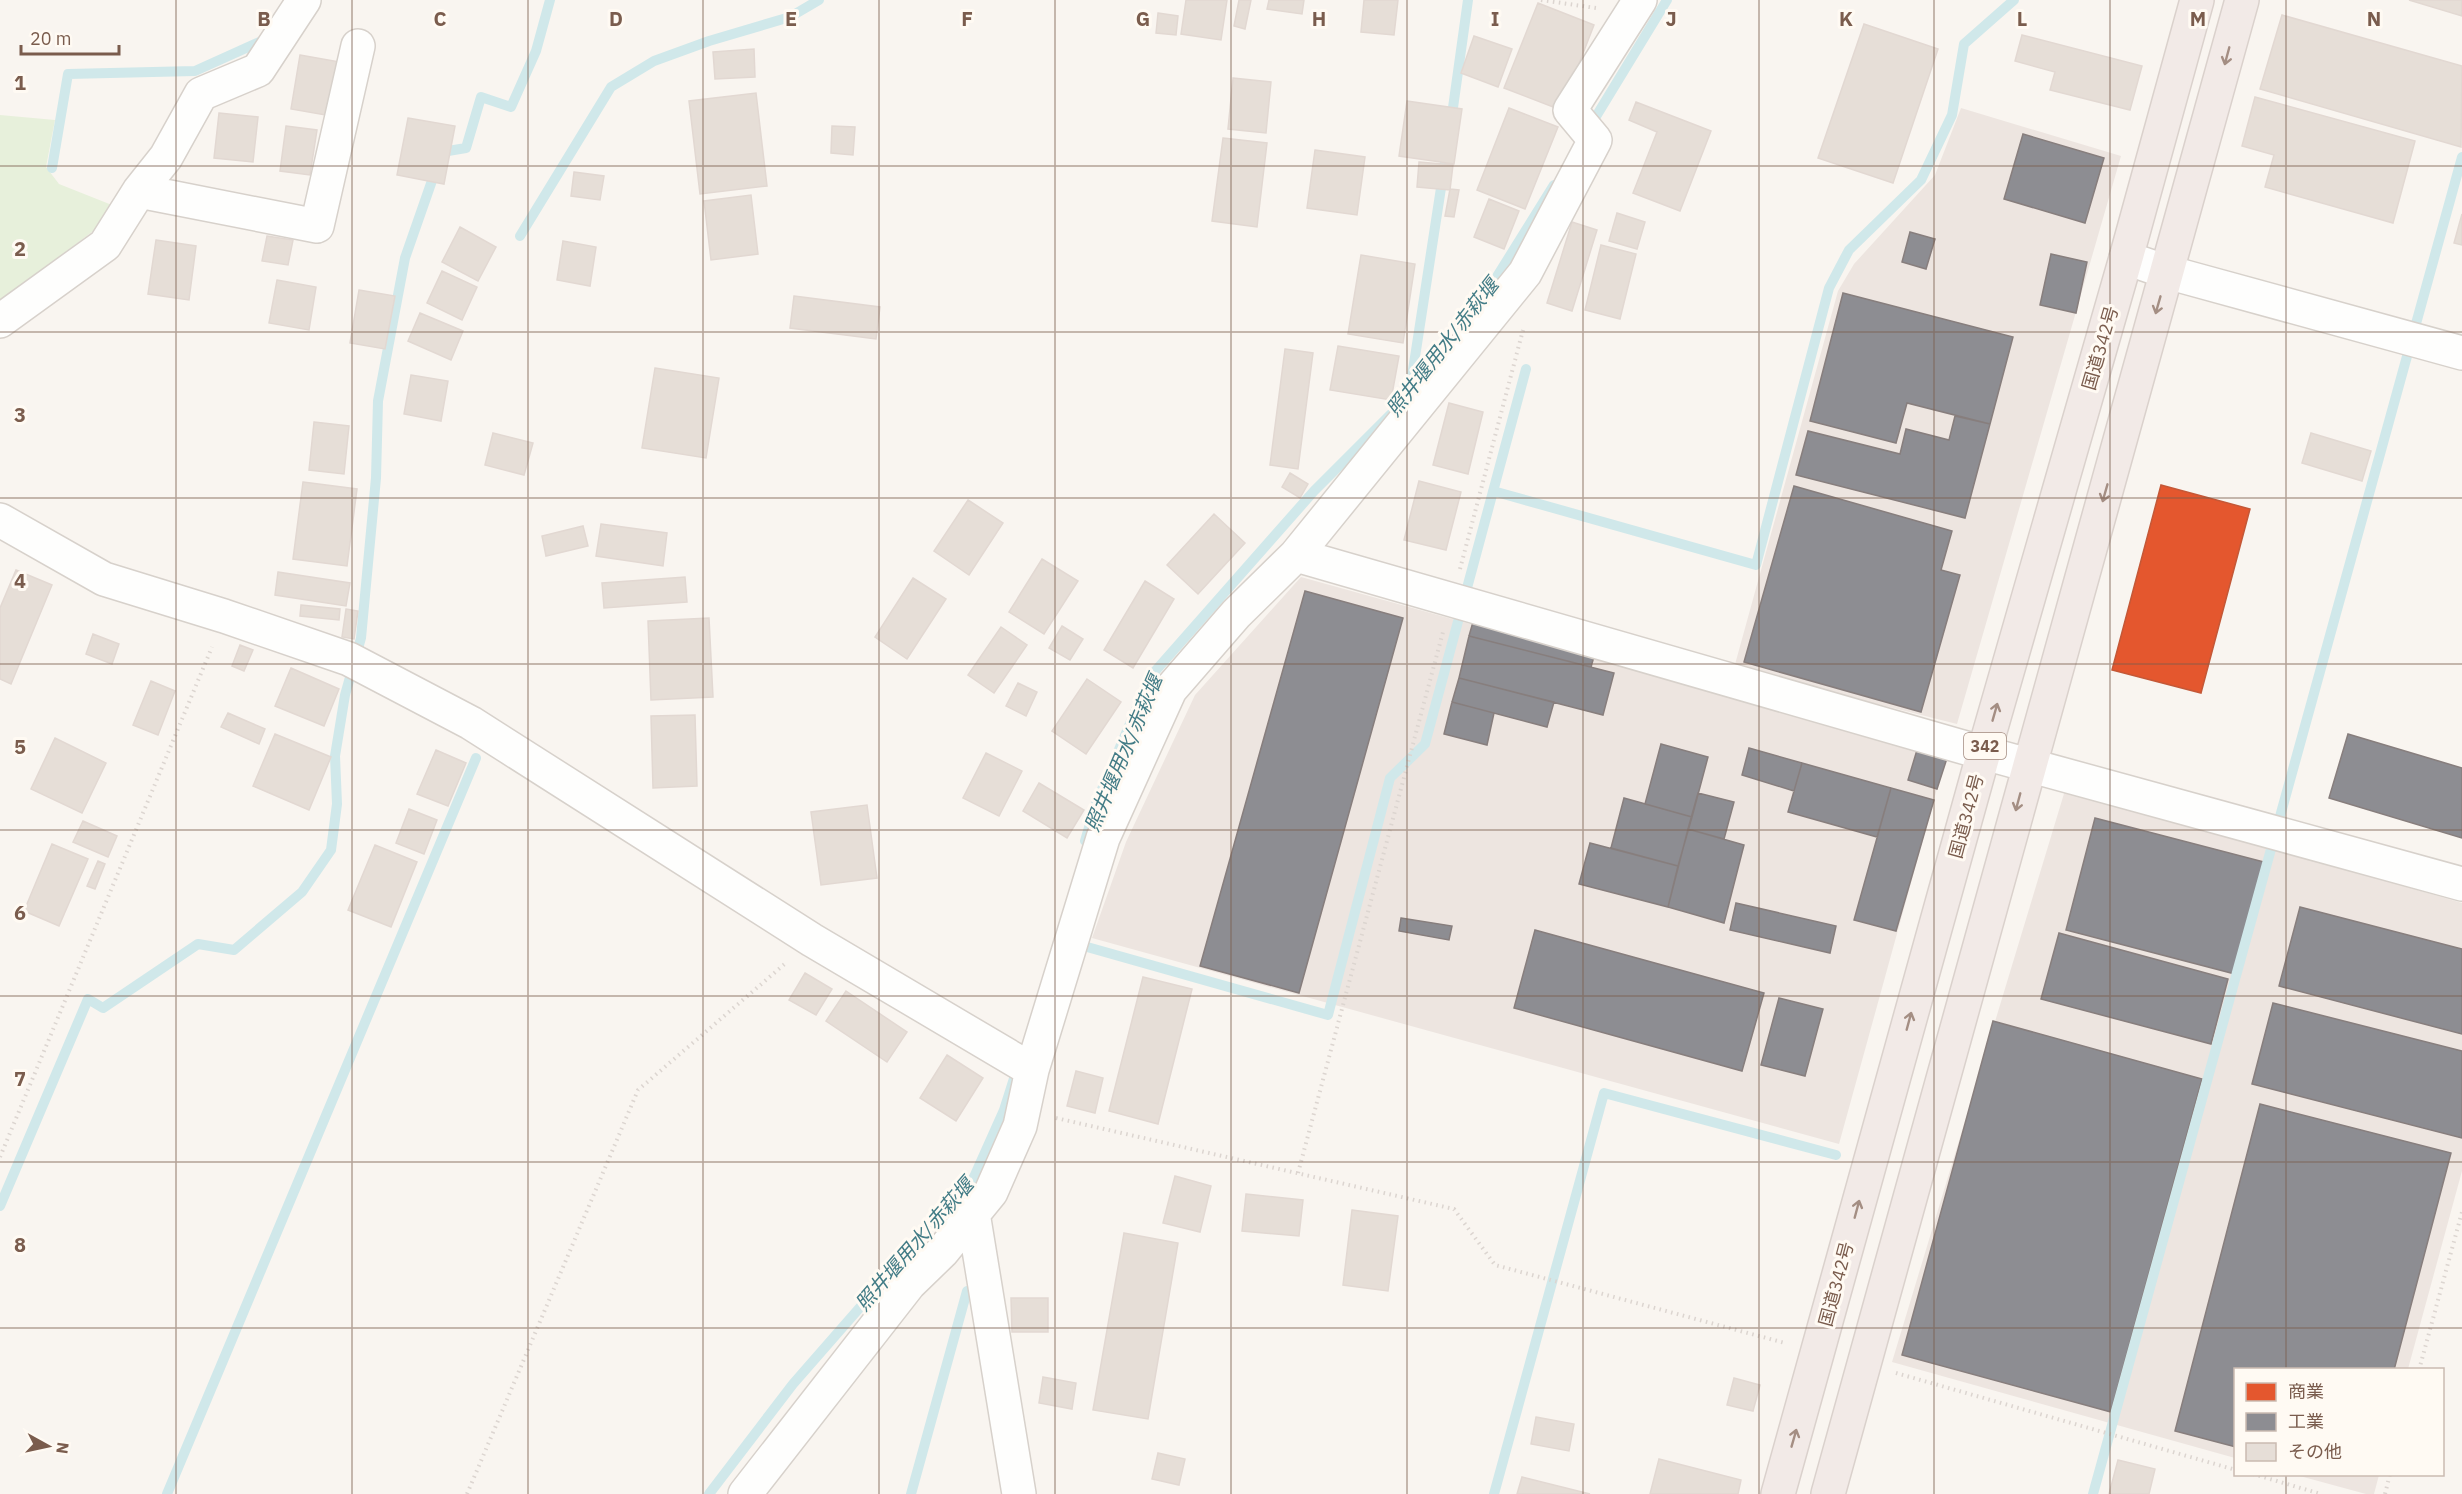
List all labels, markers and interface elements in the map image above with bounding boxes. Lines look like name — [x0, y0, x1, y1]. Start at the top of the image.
text: B — [257, 5, 271, 32]
text: C — [433, 5, 447, 32]
text: D — [609, 5, 623, 32]
text: E — [785, 5, 797, 32]
text: F — [961, 5, 973, 32]
text: G — [1136, 5, 1150, 32]
text: H — [1312, 5, 1326, 32]
text: I — [1491, 5, 1499, 32]
text: J — [1665, 5, 1677, 32]
text: K — [1839, 5, 1853, 32]
text: L — [2017, 5, 2027, 32]
text: M — [2190, 5, 2206, 32]
text: N — [2367, 5, 2381, 32]
scale bar — [21, 18, 118, 56]
text: 20 m — [30, 27, 72, 50]
one-way arrow — [2221, 46, 2232, 65]
text: 1 — [14, 69, 26, 96]
text: 2 — [14, 235, 26, 262]
water label: 照井堰用水/赤萩堰 — [1380, 270, 1507, 421]
one-way arrow — [2152, 295, 2163, 314]
street label: 国道342号 — [2077, 303, 2123, 393]
text: 3 — [14, 401, 26, 428]
one-way arrow — [2099, 483, 2110, 502]
text: 4 — [14, 567, 26, 594]
water label: 照井堰用水/赤萩堰 — [1078, 667, 1170, 835]
one-way arrow — [1990, 703, 2001, 722]
text: 5 — [14, 733, 26, 760]
road number: 342 — [1964, 733, 2006, 759]
street label: 国道342号 — [1944, 771, 1988, 861]
one-way arrow — [2012, 792, 2024, 811]
text: 6 — [14, 899, 26, 926]
one-way arrow — [1904, 1012, 1915, 1031]
text: 7 — [14, 1065, 26, 1092]
water label: 照井堰用水/赤萩堰 — [849, 1169, 982, 1316]
one-way arrow — [1852, 1200, 1863, 1219]
text: 8 — [14, 1231, 26, 1258]
street label: 国道342号 — [1814, 1239, 1858, 1329]
legend — [2234, 1368, 2444, 1476]
text: 商業 — [2288, 1380, 2324, 1403]
text: 工業 — [2288, 1410, 2324, 1433]
north arrow — [18, 1416, 78, 1476]
one-way arrow — [1789, 1429, 1800, 1448]
text: その他 — [2288, 1440, 2342, 1463]
text: N — [52, 1441, 74, 1455]

